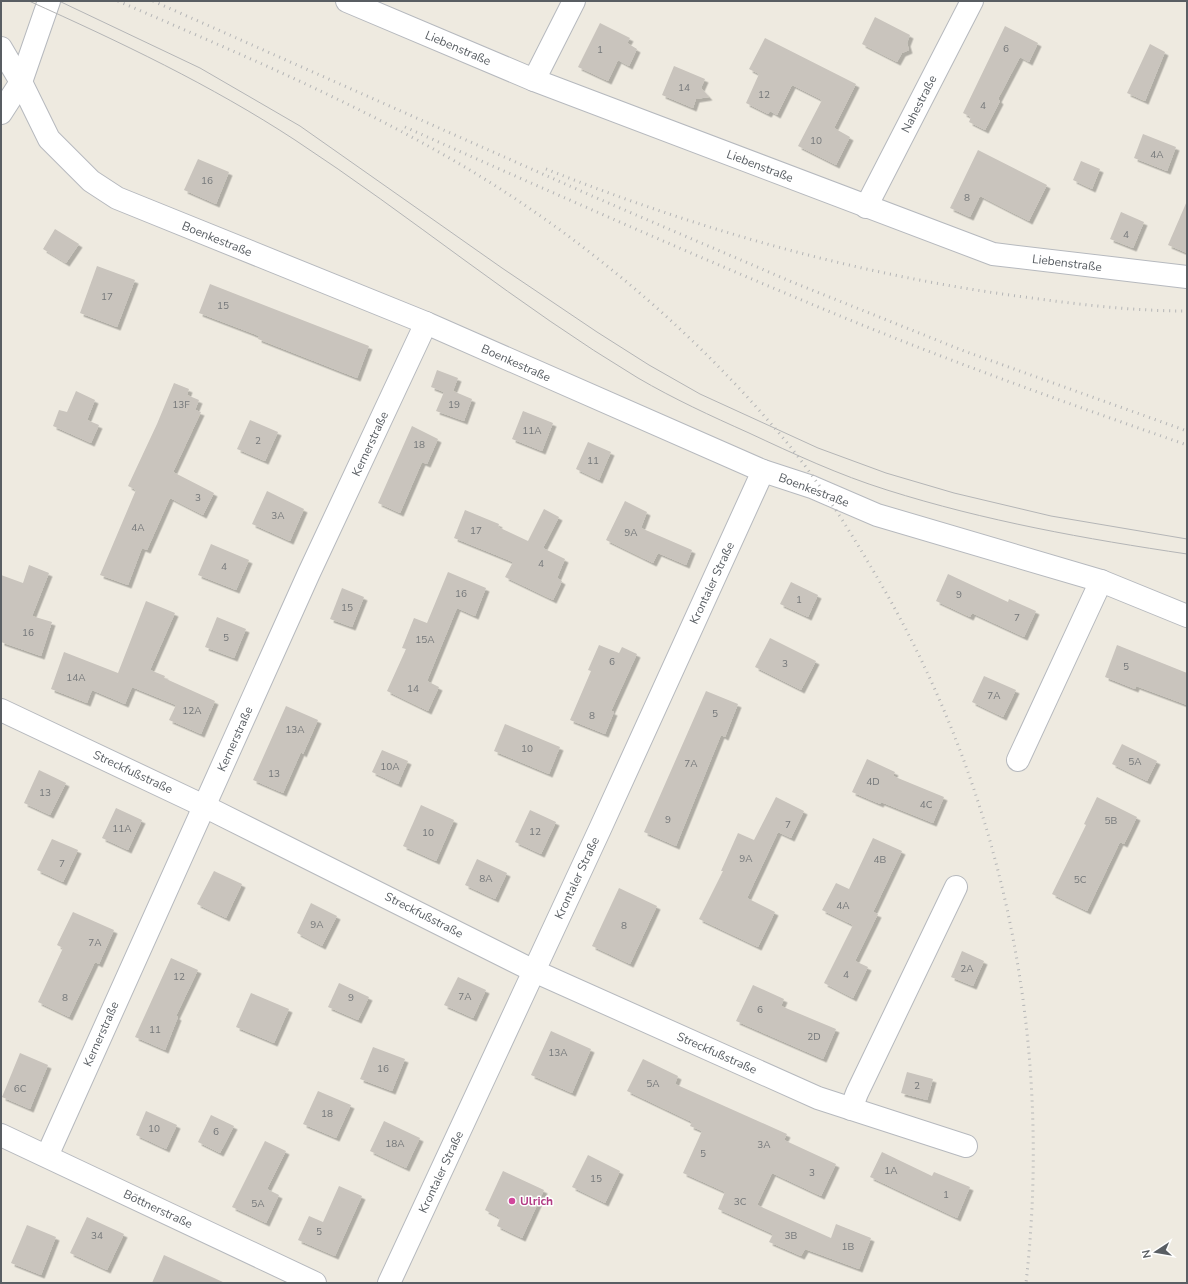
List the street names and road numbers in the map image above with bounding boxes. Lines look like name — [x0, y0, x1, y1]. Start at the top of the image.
street label: Liebenstraße — [423, 27, 493, 69]
street label: Nahestraße — [898, 72, 940, 136]
street label: Liebenstraße — [724, 146, 796, 186]
street label: Boenkestraße — [179, 218, 255, 260]
street label: Liebenstraße — [1031, 251, 1103, 275]
street label: Boenkestraße — [479, 341, 553, 385]
street label: Kernerstraße — [348, 409, 392, 479]
street label: Boenkestraße — [776, 469, 852, 511]
street label: Krontaler Straße — [686, 539, 738, 627]
street label: Kernerstraße — [214, 704, 256, 774]
street label: Streckfußstraße — [91, 747, 175, 797]
street label: Krontaler Straße — [551, 834, 603, 922]
street label: Streckfußstraße — [382, 888, 466, 942]
street label: Kernerstraße — [80, 999, 122, 1069]
street label: Streckfußstraße — [674, 1028, 760, 1078]
street label: Krontaler Straße — [415, 1128, 467, 1216]
street label: Böttnerstraße — [121, 1186, 195, 1232]

